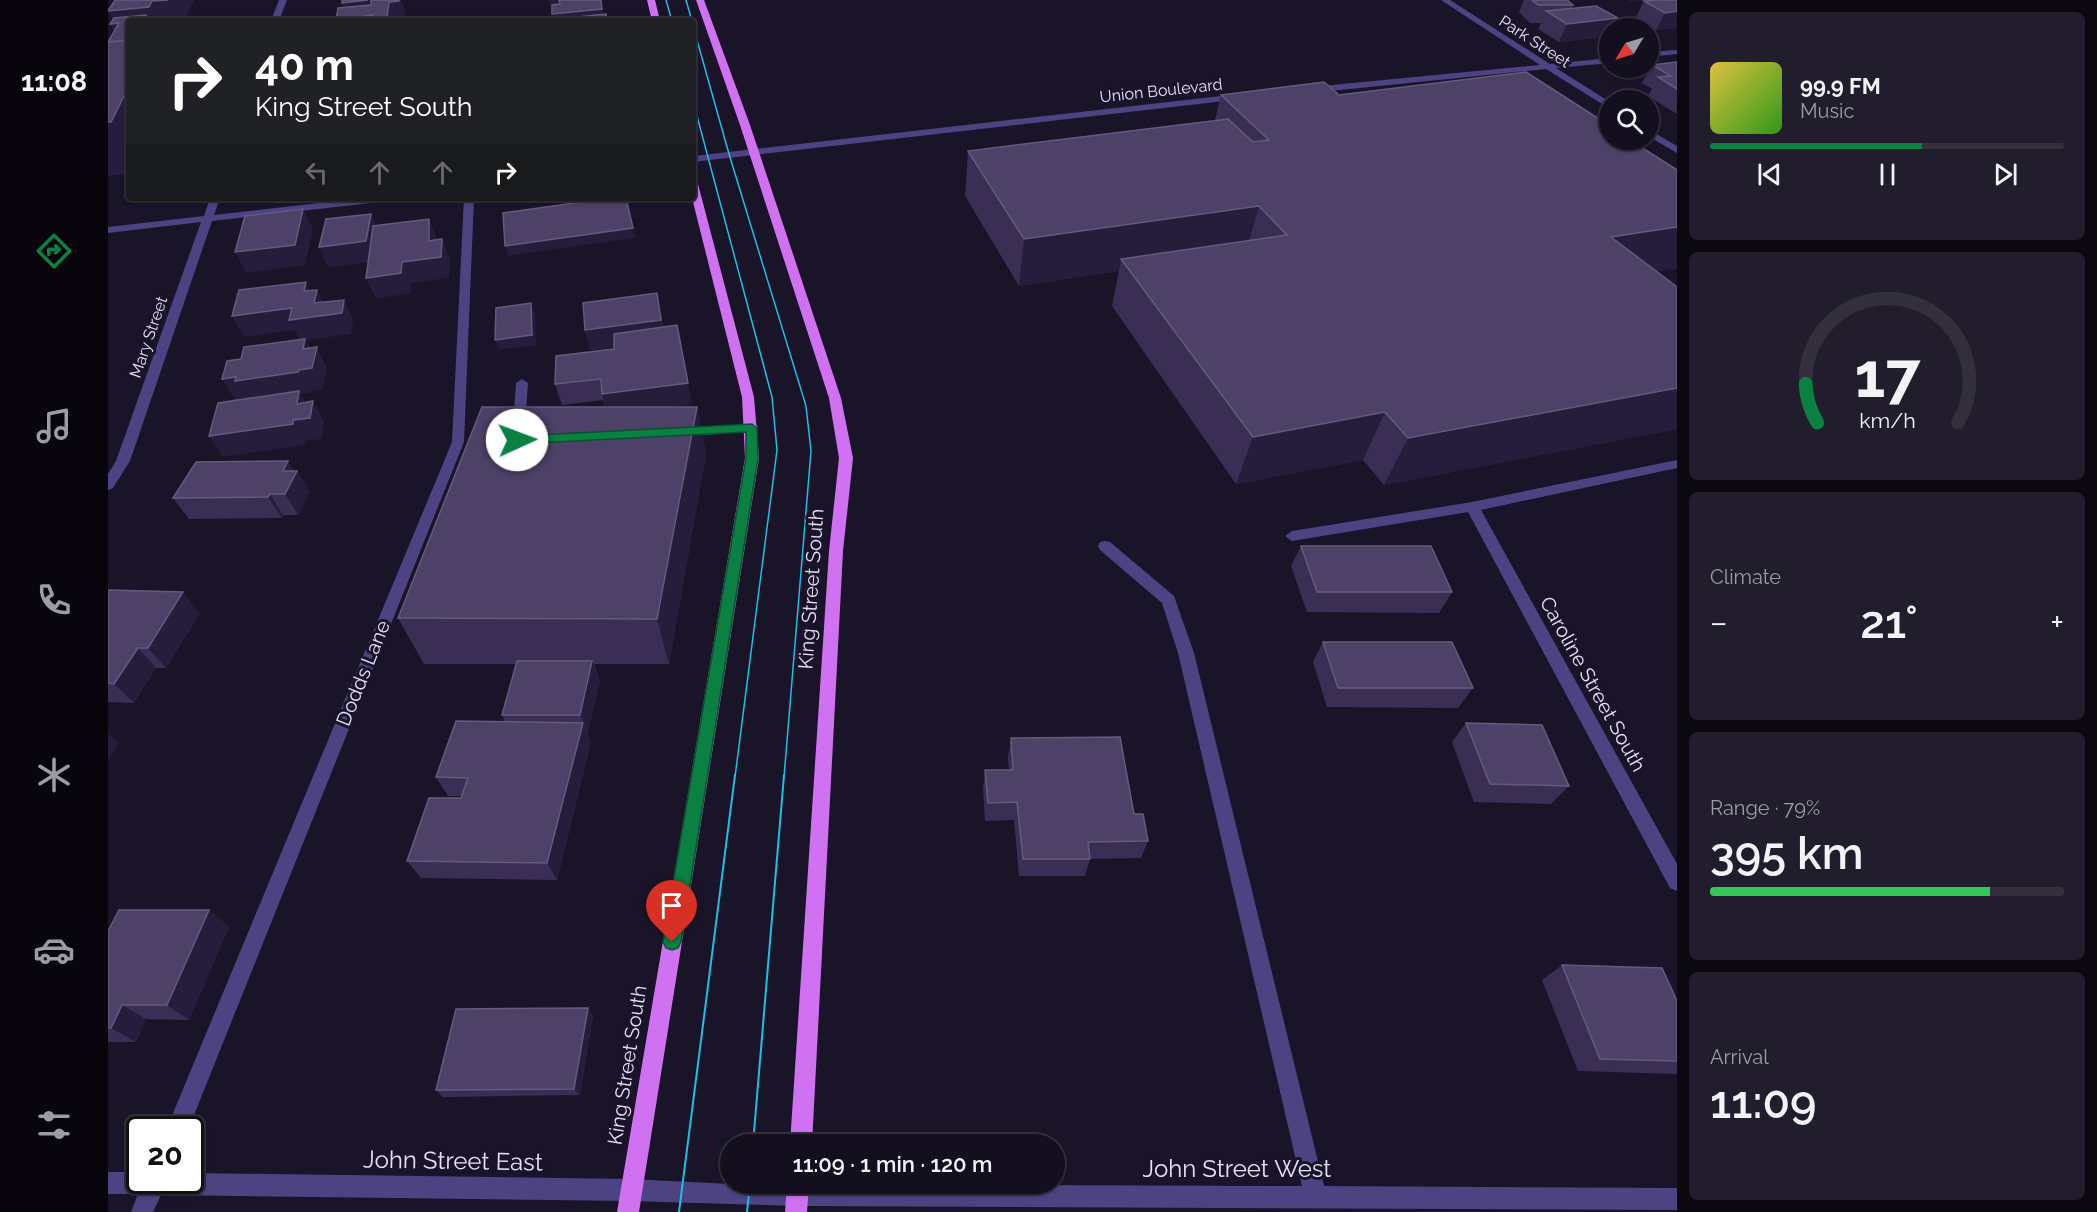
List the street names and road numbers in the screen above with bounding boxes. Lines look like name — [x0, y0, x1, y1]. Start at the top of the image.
street label: Park Street — [1496, 11, 1574, 72]
street label: Union Boulevard — [1099, 75, 1223, 106]
street label: Mary Street — [126, 293, 171, 380]
street label: King Street South — [793, 508, 829, 670]
street label: Caroline Street South — [1535, 592, 1651, 776]
street label: Dodds Lane — [331, 616, 395, 729]
street label: King Street South — [603, 984, 651, 1146]
street label: John Street East — [363, 1144, 543, 1177]
street label: John Street West — [1143, 1154, 1331, 1183]

